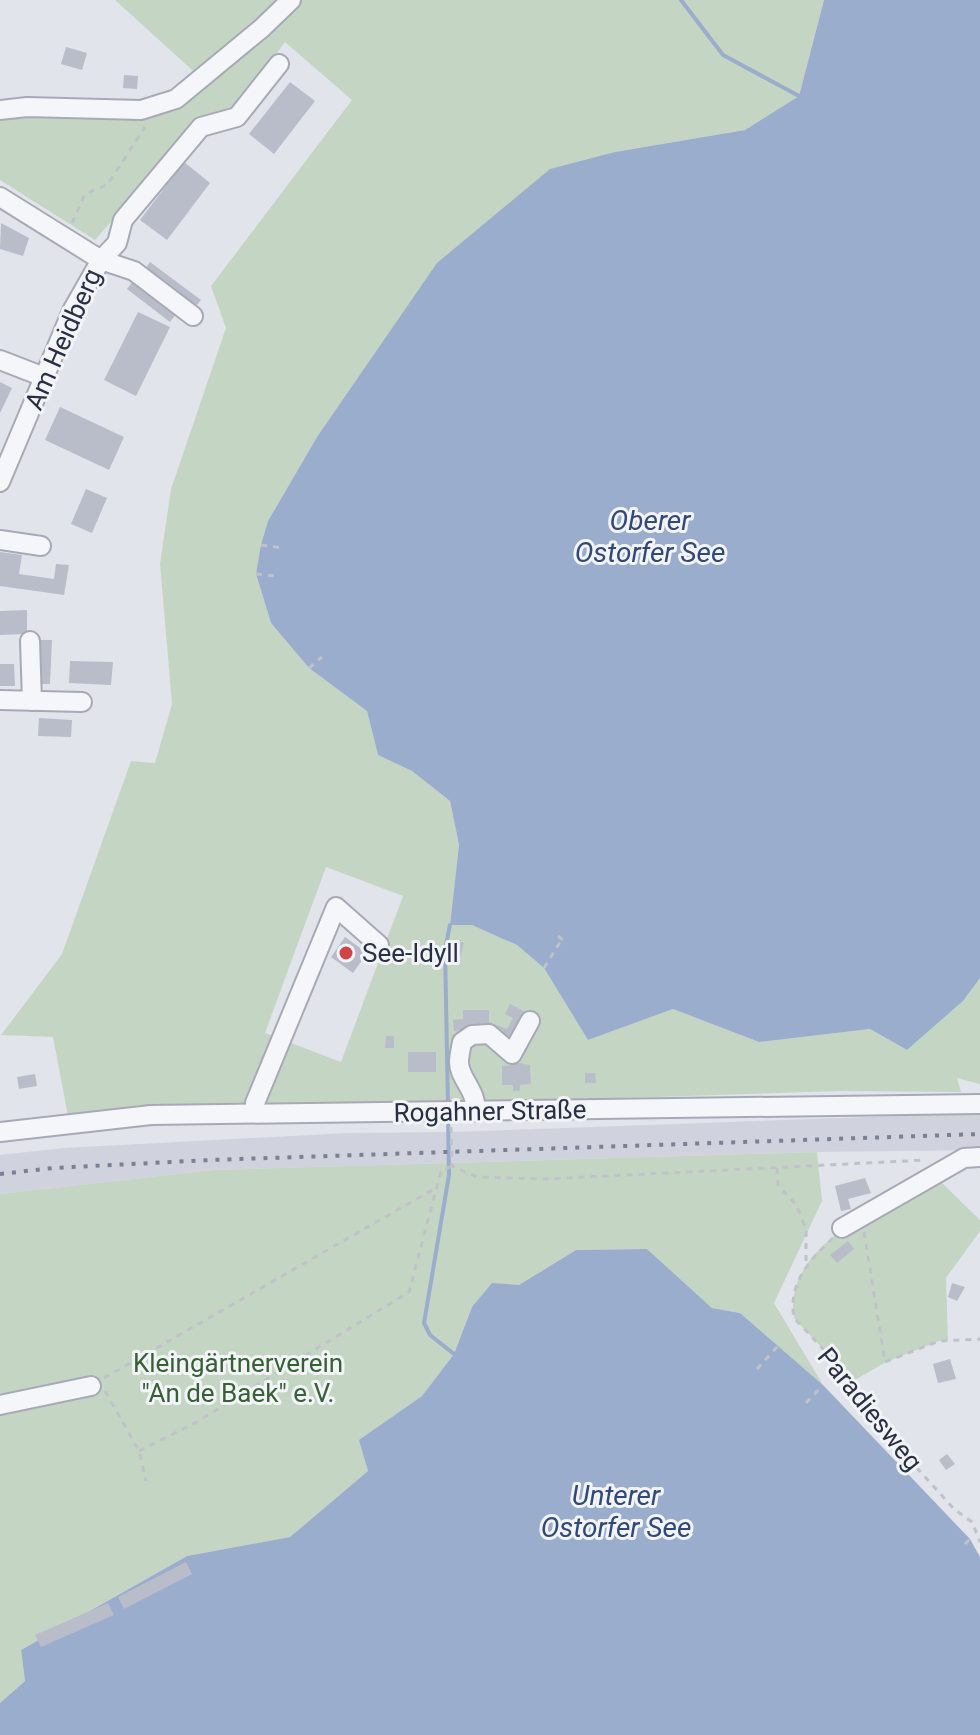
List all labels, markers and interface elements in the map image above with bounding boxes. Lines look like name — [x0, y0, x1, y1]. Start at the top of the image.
street label: Am Heidberg — [19, 264, 107, 414]
water label: Oberer Ostorfer See — [575, 504, 725, 569]
place label: See-Idyll — [362, 938, 459, 968]
marker: See-Idyll — [337, 944, 355, 962]
street label: Rogahner Straße — [393, 1094, 587, 1128]
street label: Paradiesweg — [811, 1342, 929, 1476]
park label: Kleingärtnerverein "An de Baek" e.V. — [133, 1348, 343, 1408]
water label: Unterer Ostorfer See — [541, 1479, 691, 1544]

